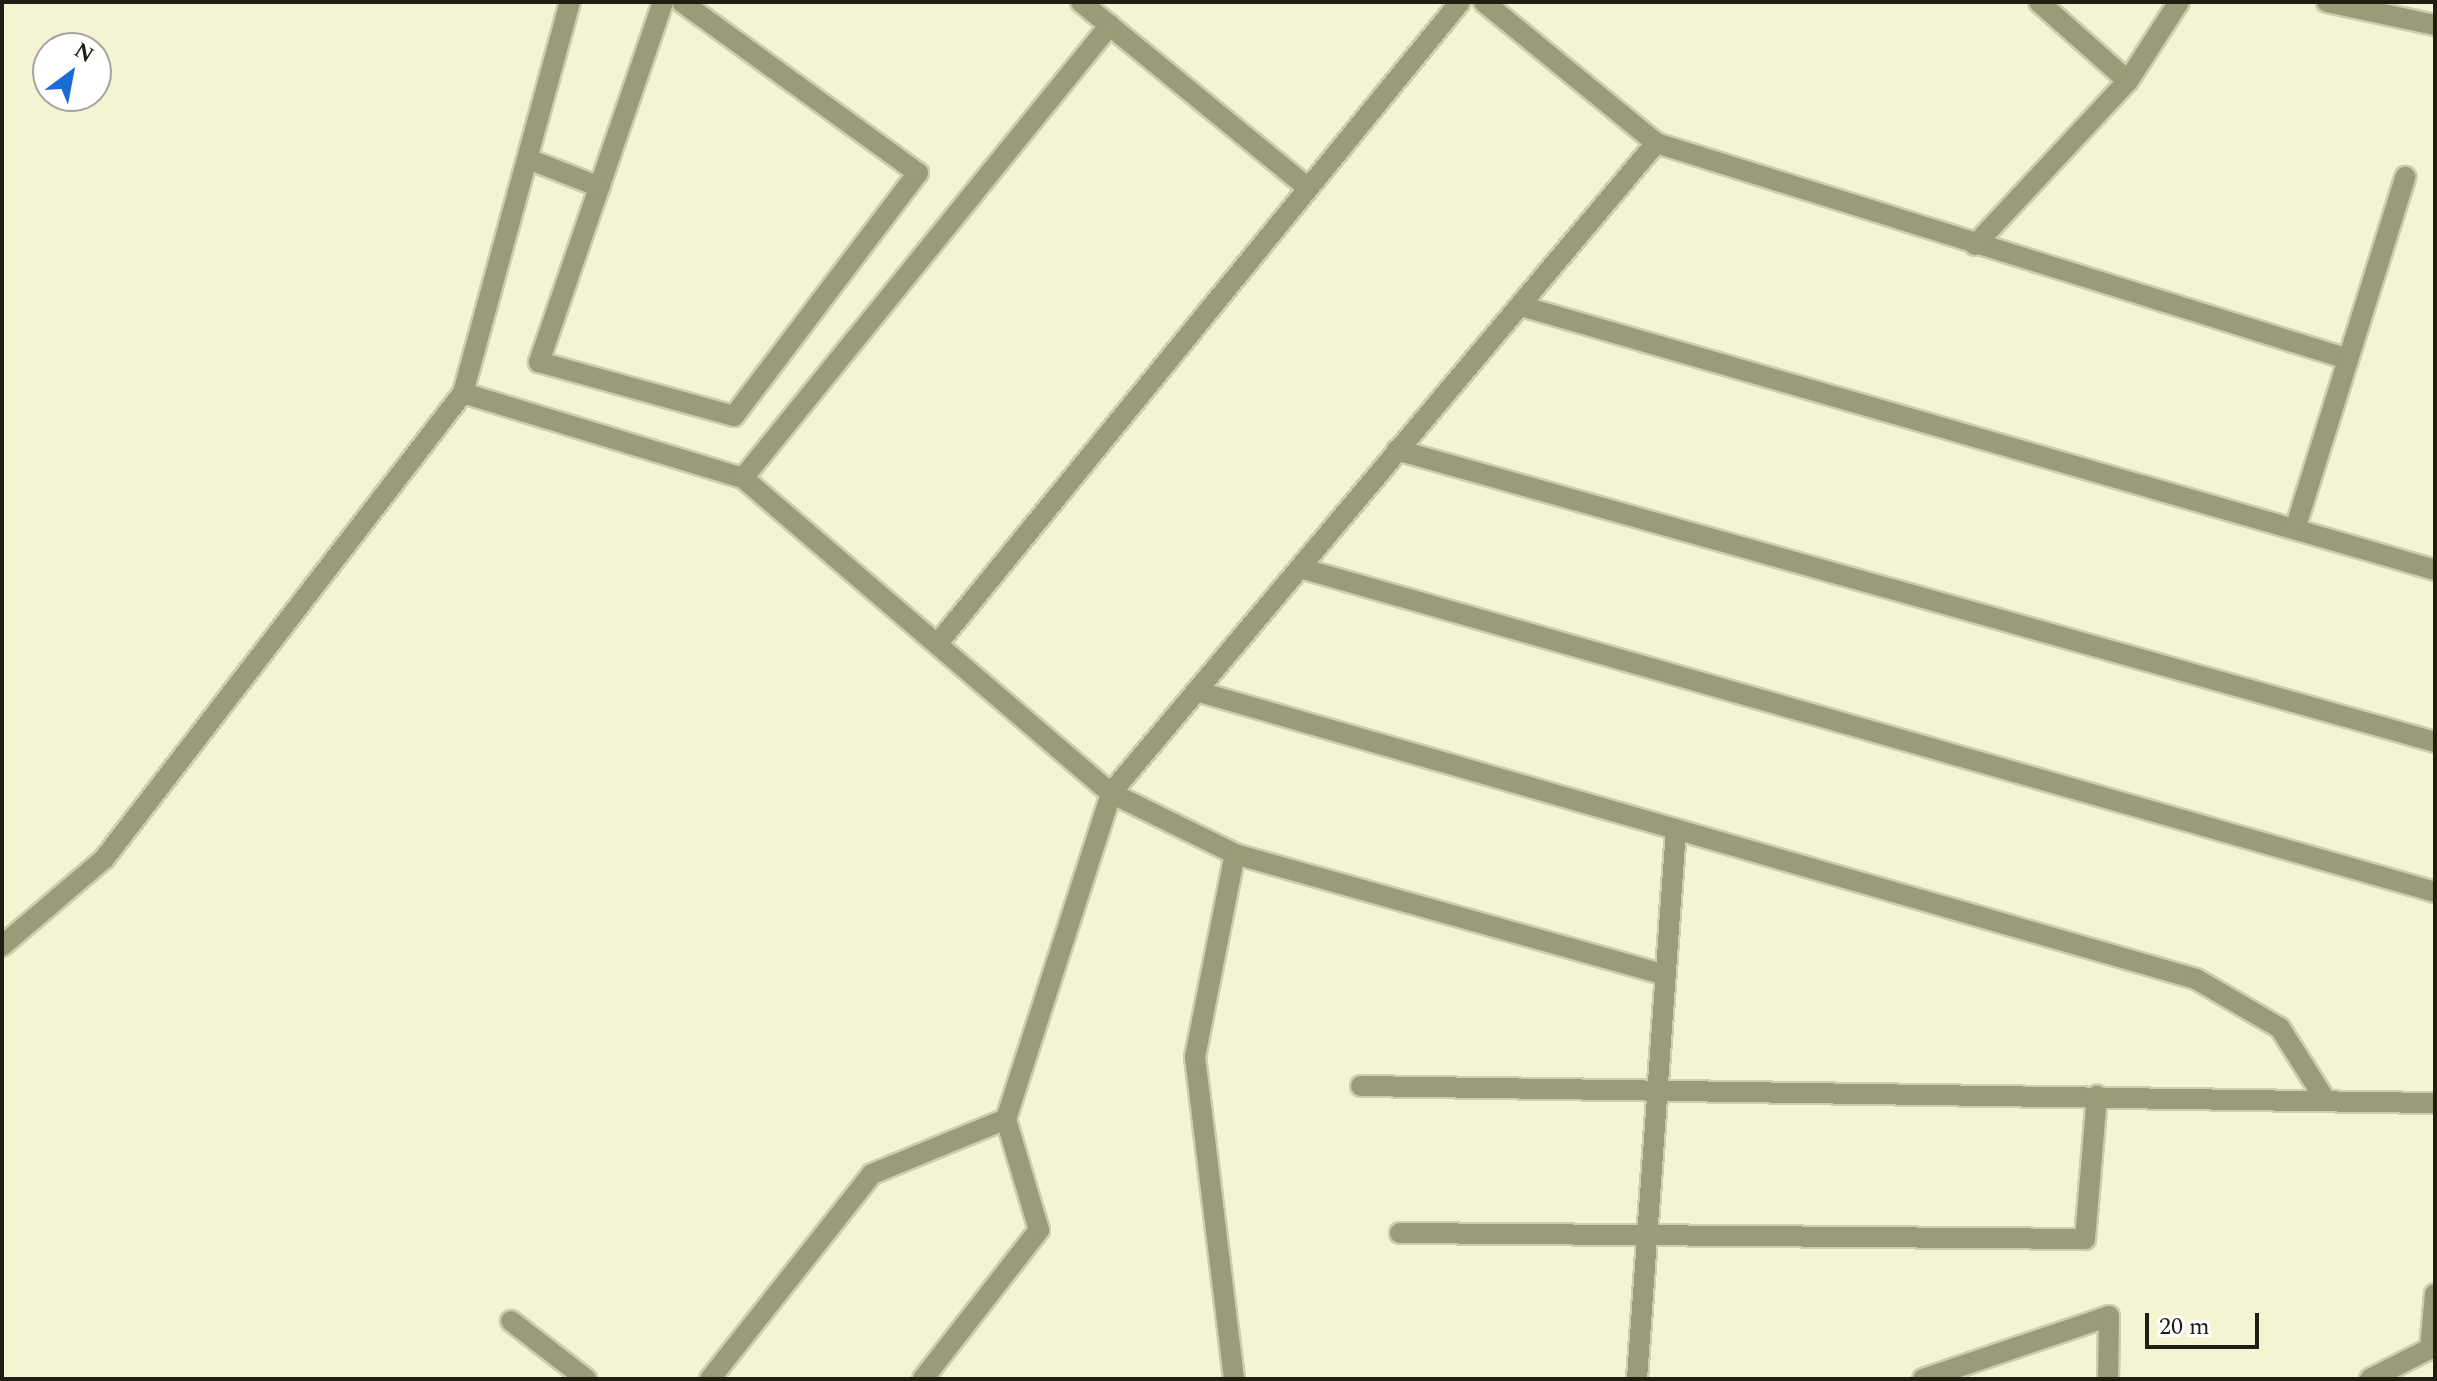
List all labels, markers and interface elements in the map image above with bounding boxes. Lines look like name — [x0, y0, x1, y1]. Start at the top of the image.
north arrow — [32, 32, 112, 112]
text: N — [68, 34, 100, 72]
scale bar — [2149, 1297, 2263, 1347]
text: 20 m — [2159, 1309, 2210, 1345]

